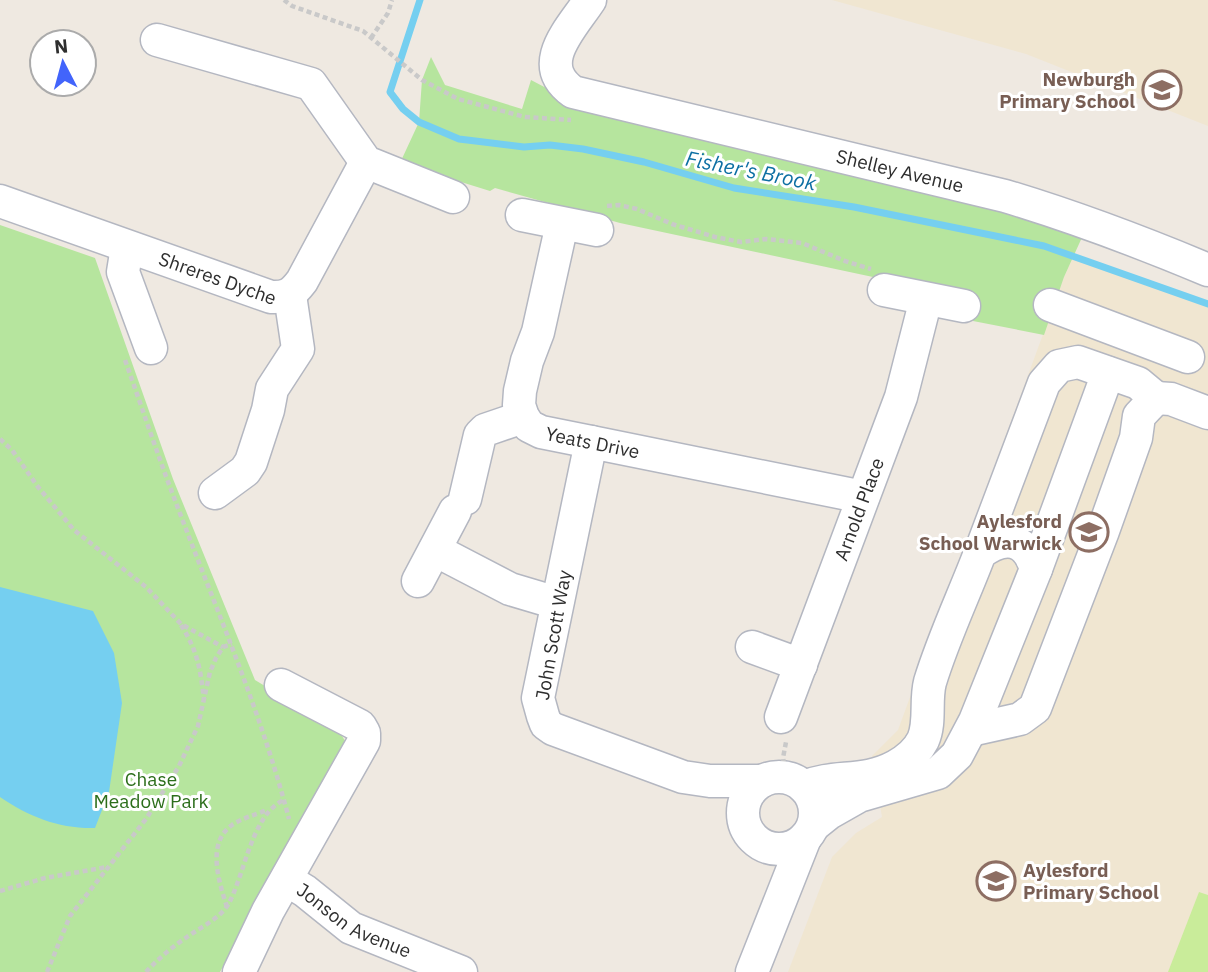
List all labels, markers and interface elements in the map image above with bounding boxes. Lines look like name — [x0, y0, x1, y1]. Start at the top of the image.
north arrow — [28, 28, 98, 98]
text: N — [53, 33, 69, 59]
place label: Newburgh Primary School — [999, 67, 1135, 113]
school or university icon: Newburgh Primary School — [1141, 69, 1183, 111]
water label: Fisher's Brook — [683, 144, 820, 197]
street label: Shelley Avenue — [834, 144, 966, 198]
street label: Shreres Dyche — [156, 246, 280, 310]
street label: Yeats Drive — [543, 421, 642, 464]
street label: Arnold Place — [829, 454, 889, 564]
place label: Aylesford School Warwick — [919, 509, 1062, 555]
school or university icon: Aylesford School Warwick — [1068, 511, 1110, 553]
street label: John Scott Way — [530, 568, 576, 702]
park label: Chase Meadow Park — [93, 767, 209, 813]
place label: Aylesford Primary School — [1023, 858, 1159, 904]
school or university icon: Aylesford Primary School — [975, 860, 1017, 902]
street label: Jonson Avenue — [293, 877, 415, 963]

